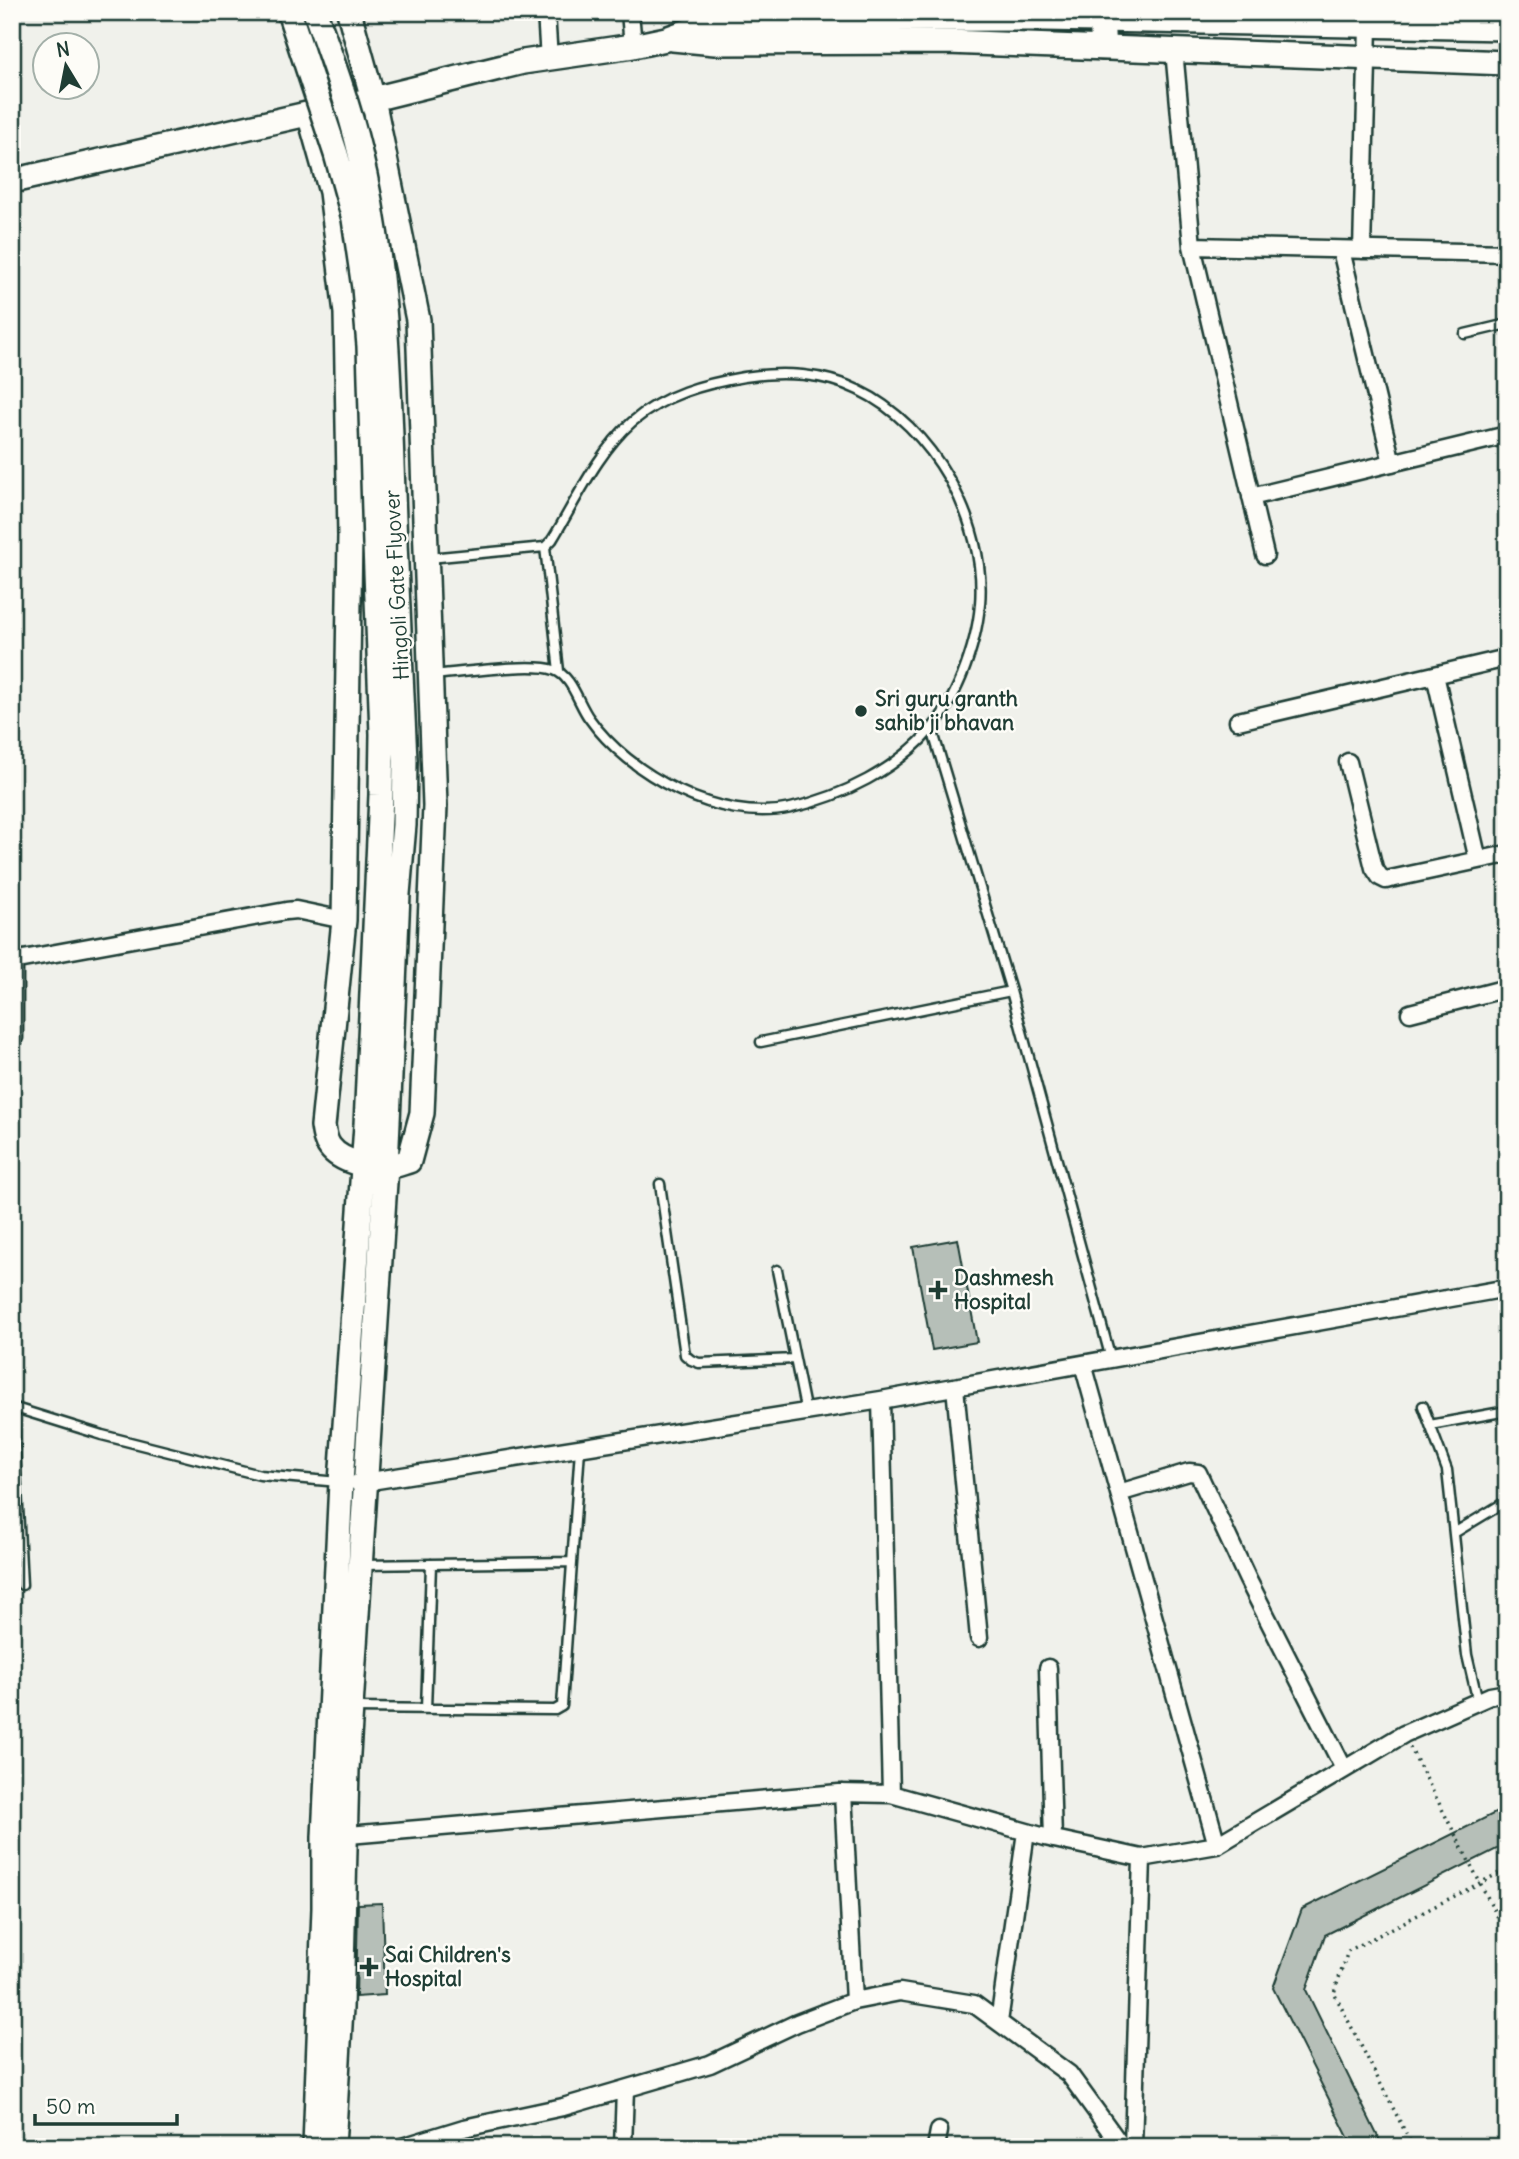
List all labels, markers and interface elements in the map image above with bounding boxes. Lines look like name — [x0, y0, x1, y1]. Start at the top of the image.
north arrow — [32, 32, 102, 102]
text: N — [54, 36, 72, 62]
street label: Hingoli Gate Flyover — [378, 489, 415, 681]
place label: Sri guru granth sahib ji bhavan — [875, 685, 1018, 736]
marker: Sri guru granth sahib ji bhavan — [853, 703, 869, 719]
place label: Dashmesh Hospital — [954, 1264, 1054, 1315]
marker: Dashmesh Hospital — [928, 1280, 948, 1300]
place label: Sai Children's Hospital — [385, 1941, 511, 1992]
marker: Sai Children's Hospital — [359, 1957, 379, 1977]
scale bar — [35, 2082, 177, 2126]
text: 50 m — [46, 2093, 95, 2120]

